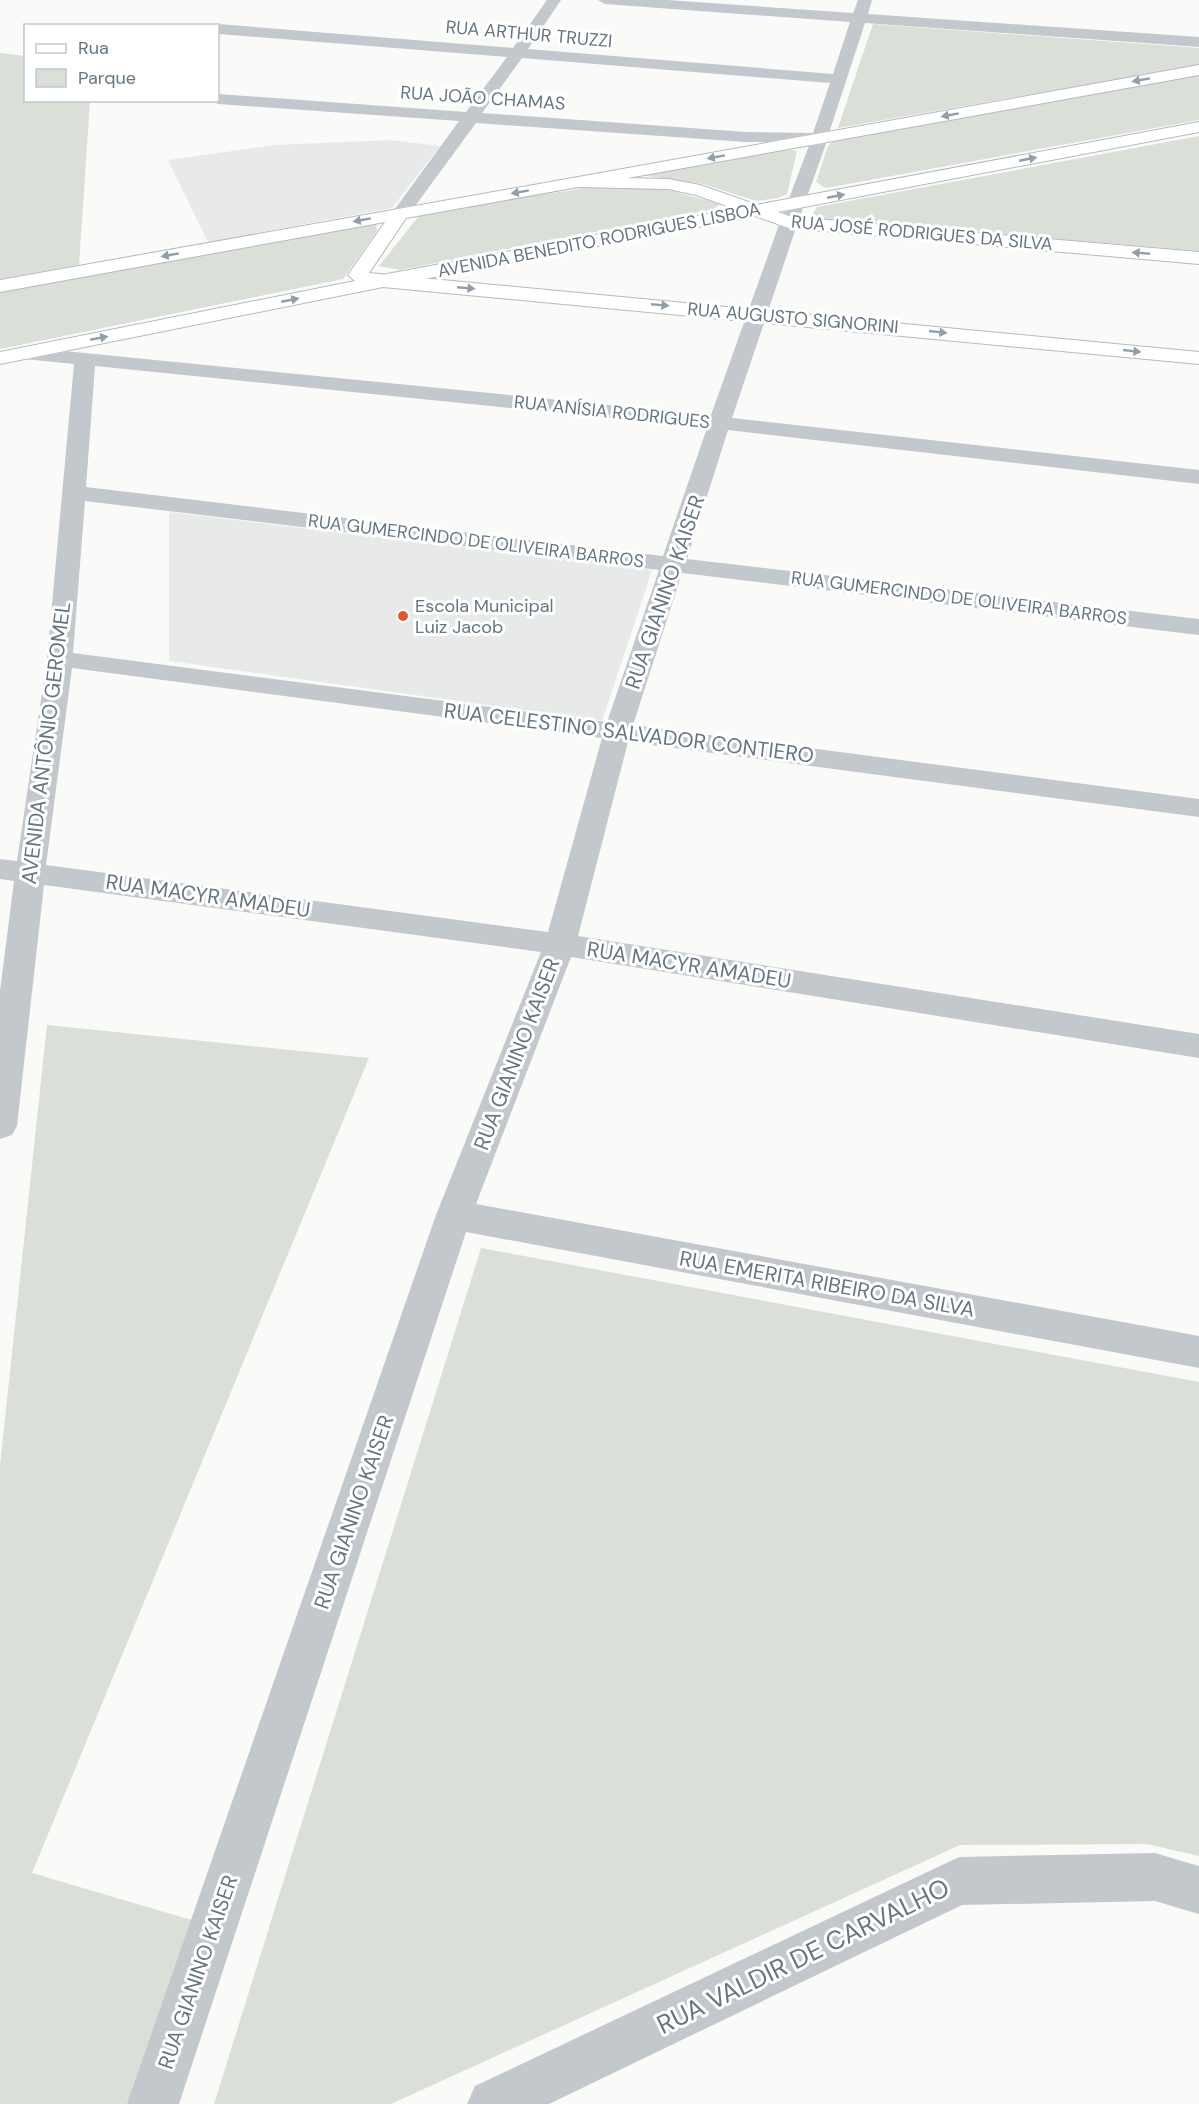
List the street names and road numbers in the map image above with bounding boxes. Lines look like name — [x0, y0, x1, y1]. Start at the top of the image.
street label: RUA ARTHUR TRUZZI — [445, 15, 613, 53]
street label: RUA JOÃO CHAMAS — [400, 80, 566, 116]
street label: AVENIDA BENEDITO RODRIGUES LISBOA — [436, 197, 763, 283]
street label: RUA JOSÉ RODRIGUES DA SILVA — [790, 210, 1054, 256]
street label: RUA AUGUSTO SIGNORINI — [686, 297, 900, 339]
street label: RUA ANÍSIA RODRIGUES — [513, 390, 711, 434]
street label: RUA GIANINO KAISER — [619, 491, 711, 693]
street label: RUA GUMERCINDO DE OLIVEIRA BARROS — [307, 508, 645, 574]
street label: RUA GUMERCINDO DE OLIVEIRA BARROS — [790, 565, 1128, 631]
street label: AVENIDA ANTÔNIO GEROMEL — [15, 600, 77, 886]
street label: RUA CELESTINO SALVADOR CONTIERO — [443, 696, 815, 770]
street label: RUA MACYR AMADEU — [104, 868, 312, 924]
street label: RUA MACYR AMADEU — [585, 935, 793, 995]
street label: RUA GIANINO KAISER — [467, 954, 567, 1154]
street label: RUA EMERITA RIBEIRO DA SILVA — [677, 1244, 977, 1324]
street label: RUA GIANINO KAISER — [308, 1411, 400, 1613]
street label: RUA VALDIR DE CARVALHO — [651, 1870, 955, 2042]
street label: RUA GIANINO KAISER — [152, 1871, 244, 2073]

